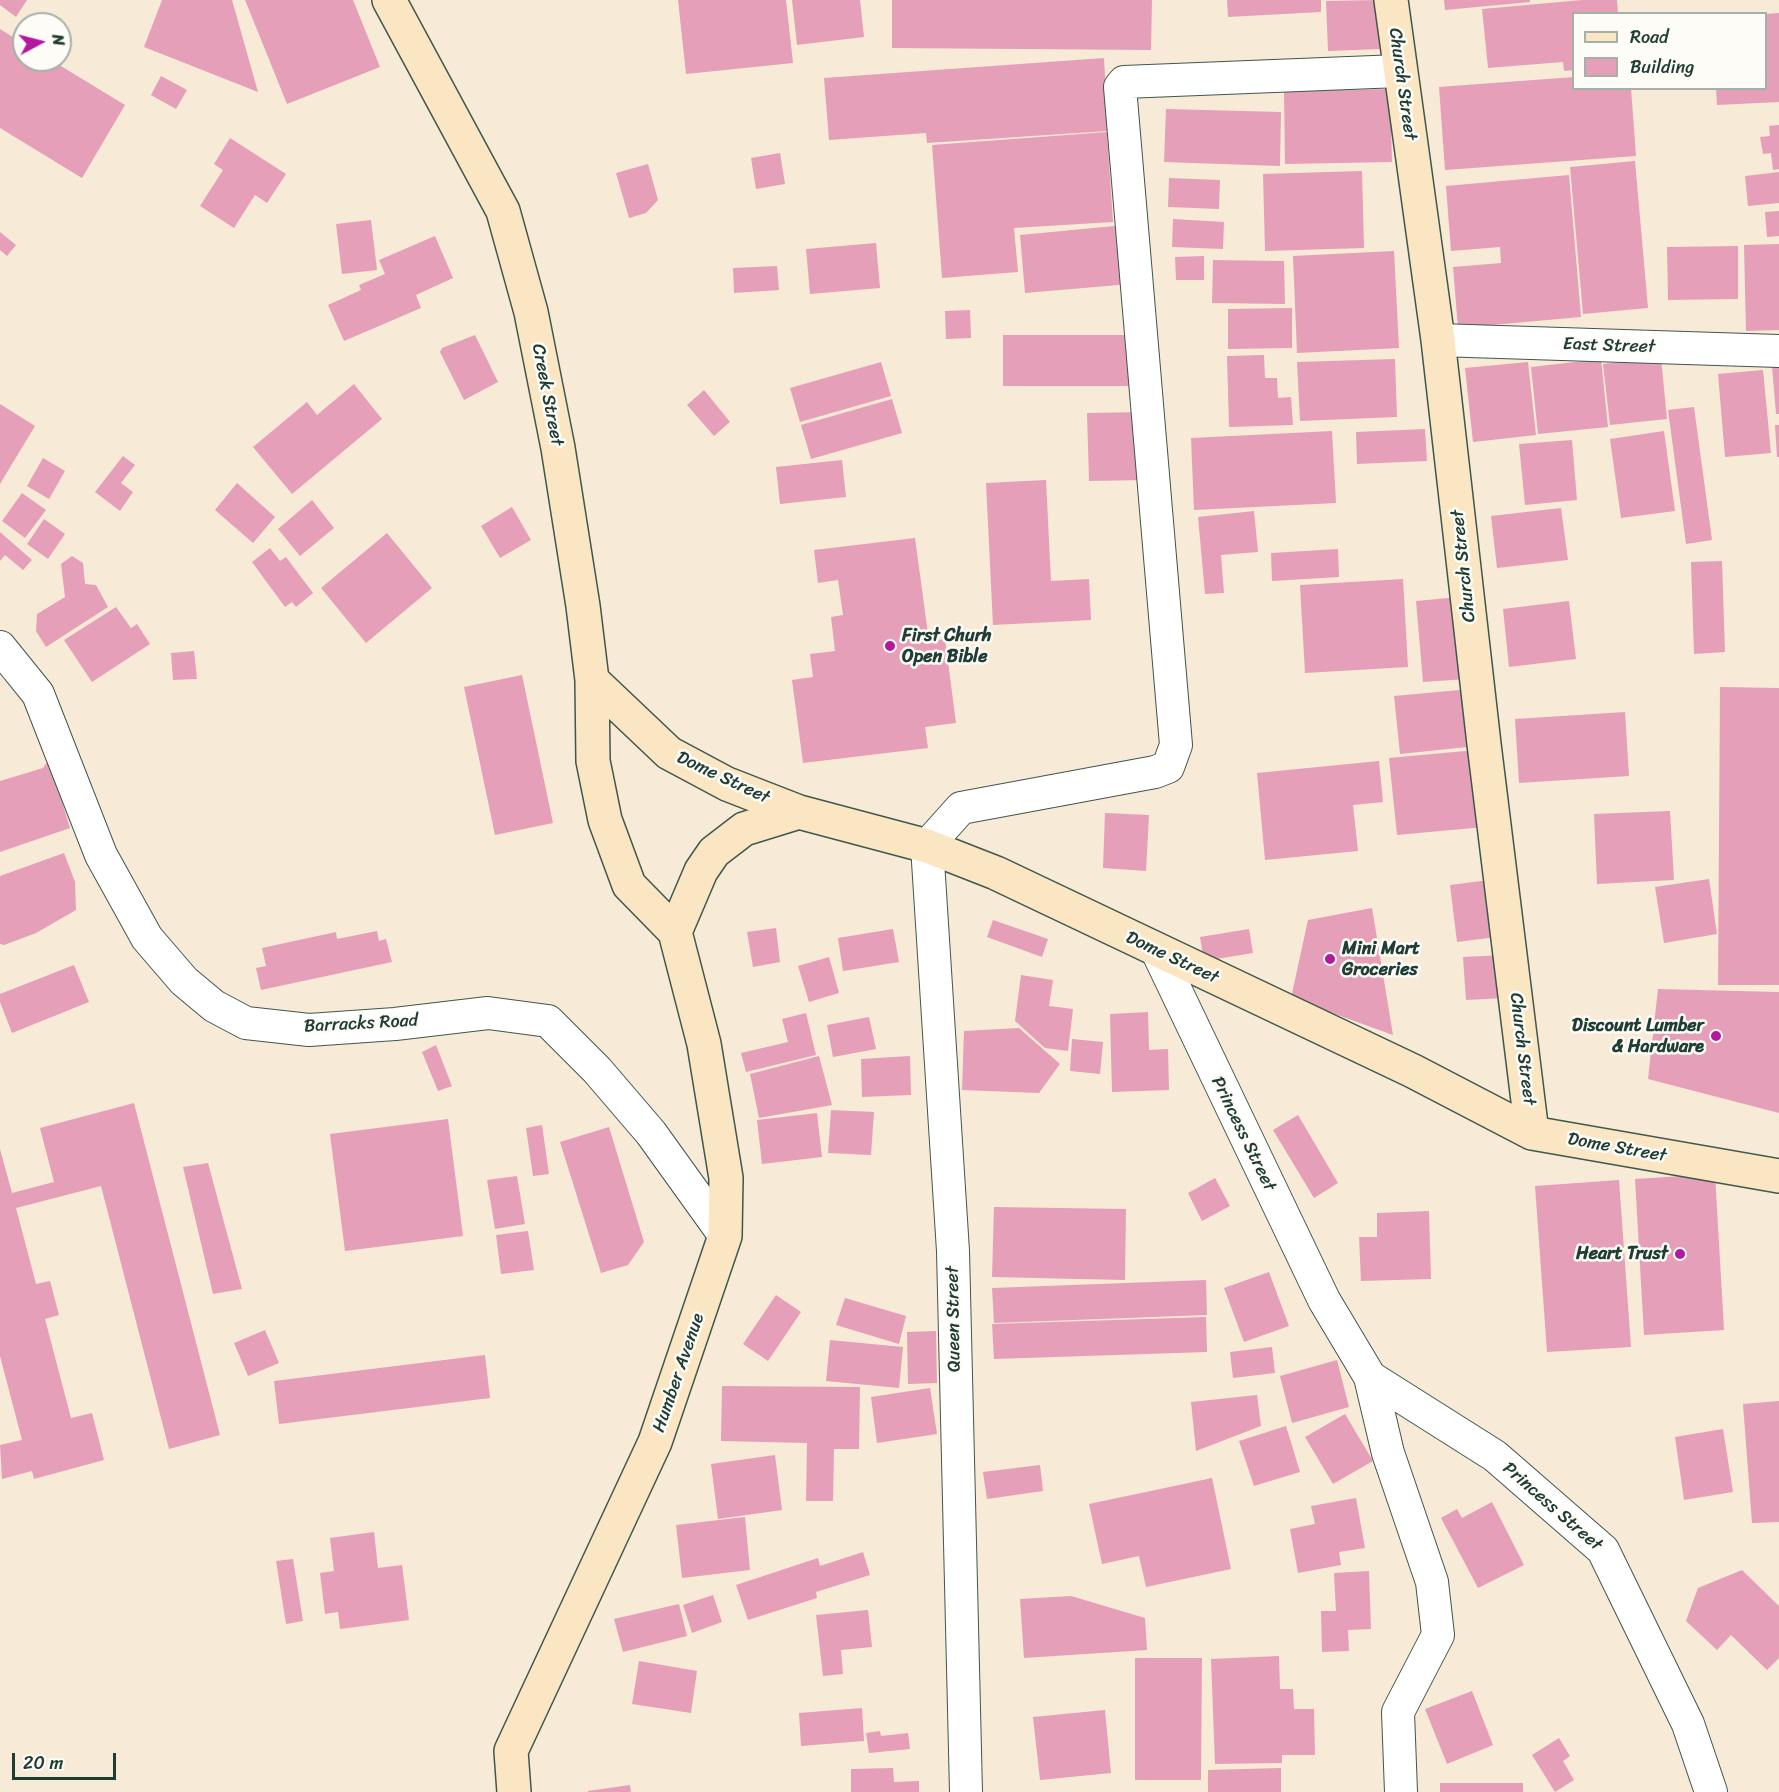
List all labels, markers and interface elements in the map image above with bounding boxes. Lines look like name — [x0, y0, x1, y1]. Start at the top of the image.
north arrow — [12, 12, 72, 72]
legend — [1572, 12, 1767, 90]
text: Road — [1630, 21, 1669, 53]
street label: Church Street — [1383, 27, 1421, 141]
text: N — [43, 33, 73, 47]
text: Building — [1630, 51, 1694, 83]
street label: East Street — [1563, 334, 1655, 358]
street label: Creek Street — [527, 342, 567, 448]
street label: Church Street — [1447, 509, 1481, 623]
place label: First Churh Open Bible — [902, 625, 991, 668]
marker: First Churh Open Bible — [883, 639, 897, 653]
street label: Dome Street — [673, 747, 773, 809]
street label: Dome Street — [1122, 927, 1222, 989]
place label: Mini Mart Groceries — [1342, 938, 1420, 980]
marker: Mini Mart Groceries — [1323, 952, 1337, 966]
street label: Church Street — [1504, 992, 1540, 1106]
street label: Barracks Road — [303, 1010, 419, 1038]
place label: Discount Lumber & Hardware — [1572, 1015, 1704, 1058]
marker: Discount Lumber & Hardware — [1709, 1029, 1723, 1043]
street label: Princess Street — [1206, 1073, 1280, 1195]
street label: Dome Street — [1566, 1129, 1668, 1167]
place label: Heart Trust — [1576, 1243, 1668, 1265]
marker: Heart Trust — [1673, 1247, 1687, 1261]
street label: Queen Street — [942, 1266, 966, 1372]
street label: Humber Avenue — [649, 1311, 709, 1435]
street label: Princess Street — [1498, 1458, 1606, 1556]
scale bar — [15, 1741, 118, 1779]
text: 20 m — [23, 1747, 63, 1779]

